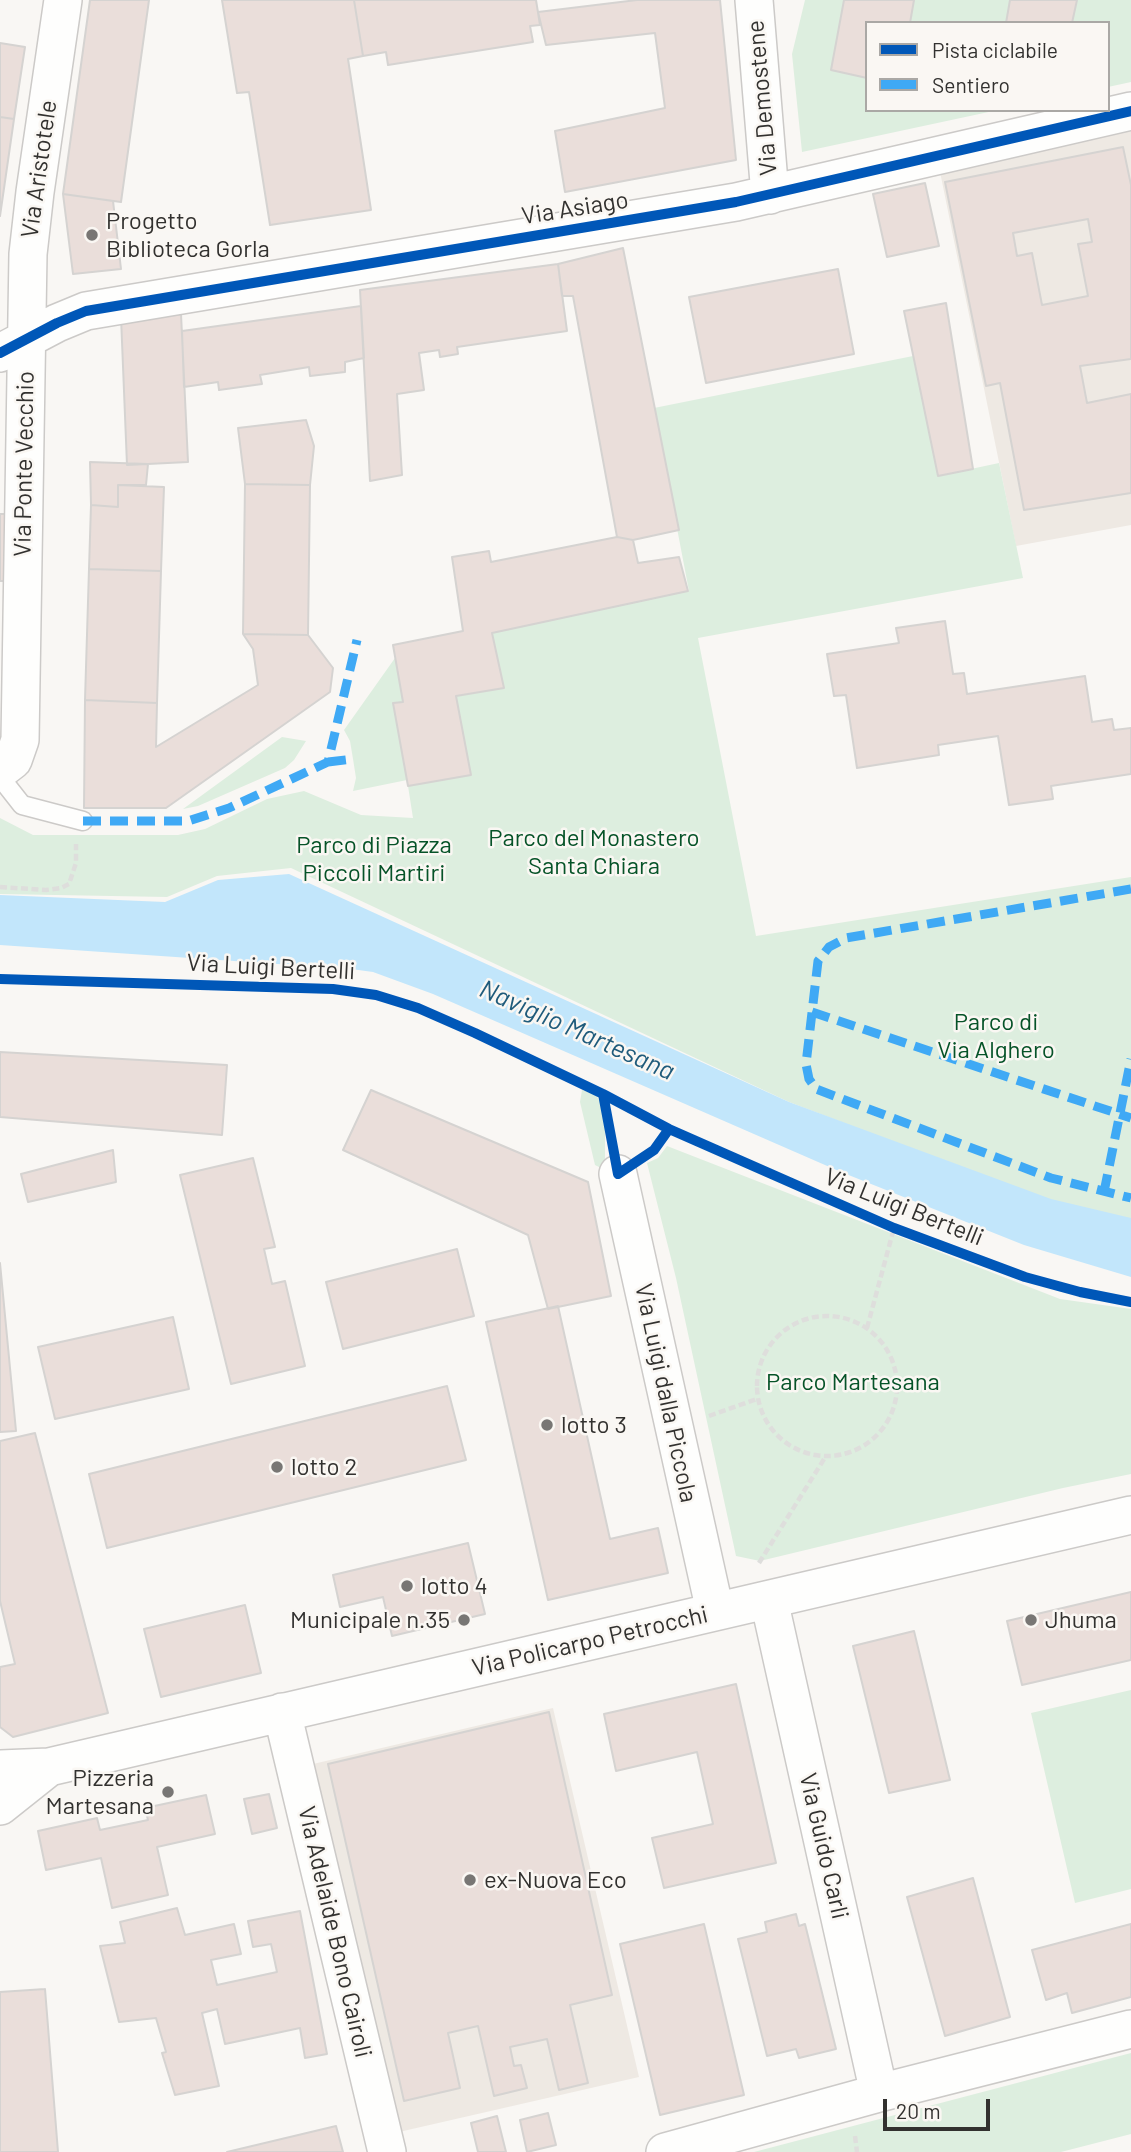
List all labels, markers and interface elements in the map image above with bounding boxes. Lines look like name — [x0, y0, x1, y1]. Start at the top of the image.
street label: Via Demostene — [741, 19, 783, 177]
legend — [865, 21, 1110, 112]
text: Pista ciclabile — [932, 37, 1058, 62]
text: Sentiero — [932, 72, 1010, 97]
street label: Via Aristotele — [15, 98, 63, 240]
street label: Via Asiago — [520, 185, 630, 231]
place label: Progetto Biblioteca Gorla — [106, 207, 270, 263]
marker: Progetto Biblioteca Gorla — [84, 227, 100, 243]
street label: Via Ponte Vecchio — [8, 371, 40, 557]
park label: Parco del Monastero Santa Chiara — [488, 824, 700, 880]
park label: Parco di Piazza Piccoli Martiri — [296, 831, 452, 887]
street label: Via Luigi Bertelli — [186, 948, 356, 986]
water label: Naviglio Martesana — [475, 973, 679, 1087]
park label: Parco di Via Alghero — [937, 1008, 1055, 1064]
street label: Via Luigi Bertelli — [820, 1162, 988, 1252]
street label: Via Luigi dalla Piccola — [629, 1281, 703, 1505]
park label: Parco Martesana — [766, 1368, 940, 1396]
place label: lotto 3 — [561, 1411, 627, 1439]
marker: lotto 3 — [539, 1417, 555, 1433]
place label: lotto 2 — [291, 1453, 357, 1481]
marker: lotto 2 — [269, 1459, 285, 1475]
place label: lotto 4 — [421, 1572, 488, 1600]
marker: lotto 4 — [399, 1578, 415, 1594]
street label: Via Policarpo Petrocchi — [469, 1600, 711, 1682]
place label: Municipale n.35 — [290, 1606, 450, 1634]
place label: Jhuma — [1045, 1606, 1117, 1634]
marker: Municipale n.35 — [456, 1612, 472, 1628]
marker: Jhuma — [1023, 1612, 1039, 1628]
place label: Pizzeria Martesana — [46, 1764, 154, 1820]
street label: Via Guido Carli — [793, 1770, 855, 1922]
marker: Pizzeria Martesana — [160, 1784, 176, 1800]
street label: Via Adelaide Bono Cairoli — [292, 1804, 378, 2060]
place label: ex-Nuova Eco — [484, 1866, 627, 1894]
marker: ex-Nuova Eco — [462, 1872, 478, 1888]
scale bar — [886, 2086, 993, 2130]
text: 20 m — [896, 2098, 941, 2123]

